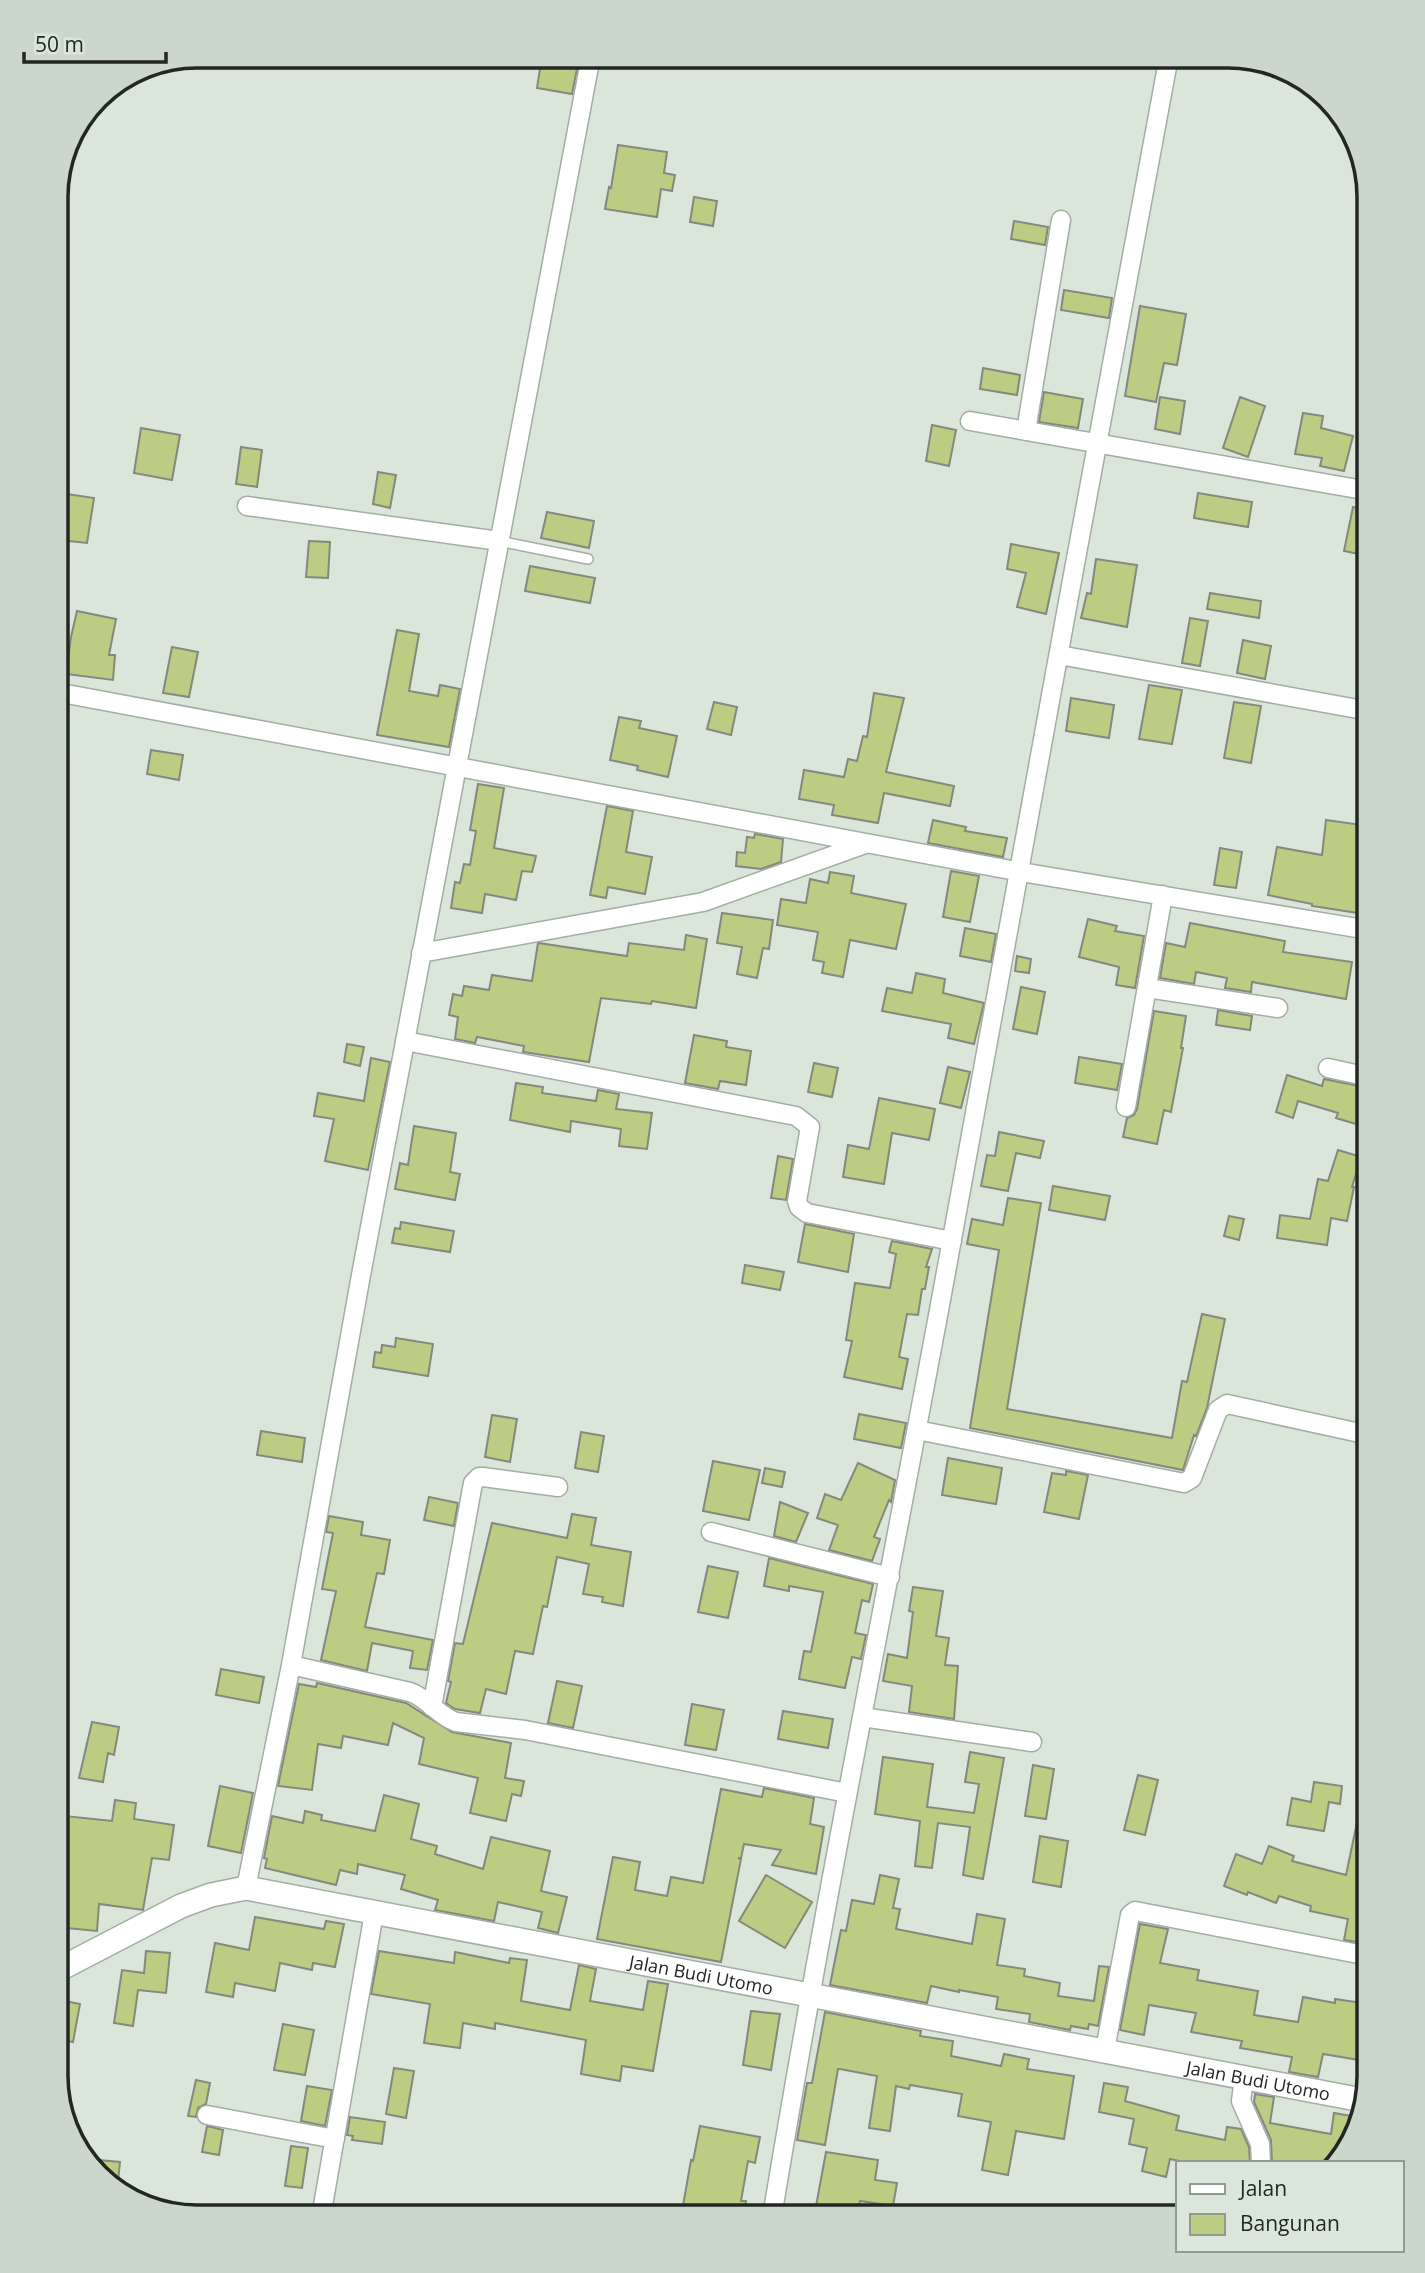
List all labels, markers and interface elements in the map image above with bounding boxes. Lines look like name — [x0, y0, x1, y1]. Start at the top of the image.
scale bar — [24, 21, 166, 65]
text: 50 m — [35, 30, 84, 58]
street label: Jalan Budi Utomo — [625, 1949, 775, 2000]
street label: Jalan Budi Utomo — [1182, 2055, 1332, 2106]
legend — [1176, 2161, 1404, 2252]
text: Jalan — [1238, 2174, 1287, 2202]
text: Bangunan — [1240, 2209, 1340, 2237]

